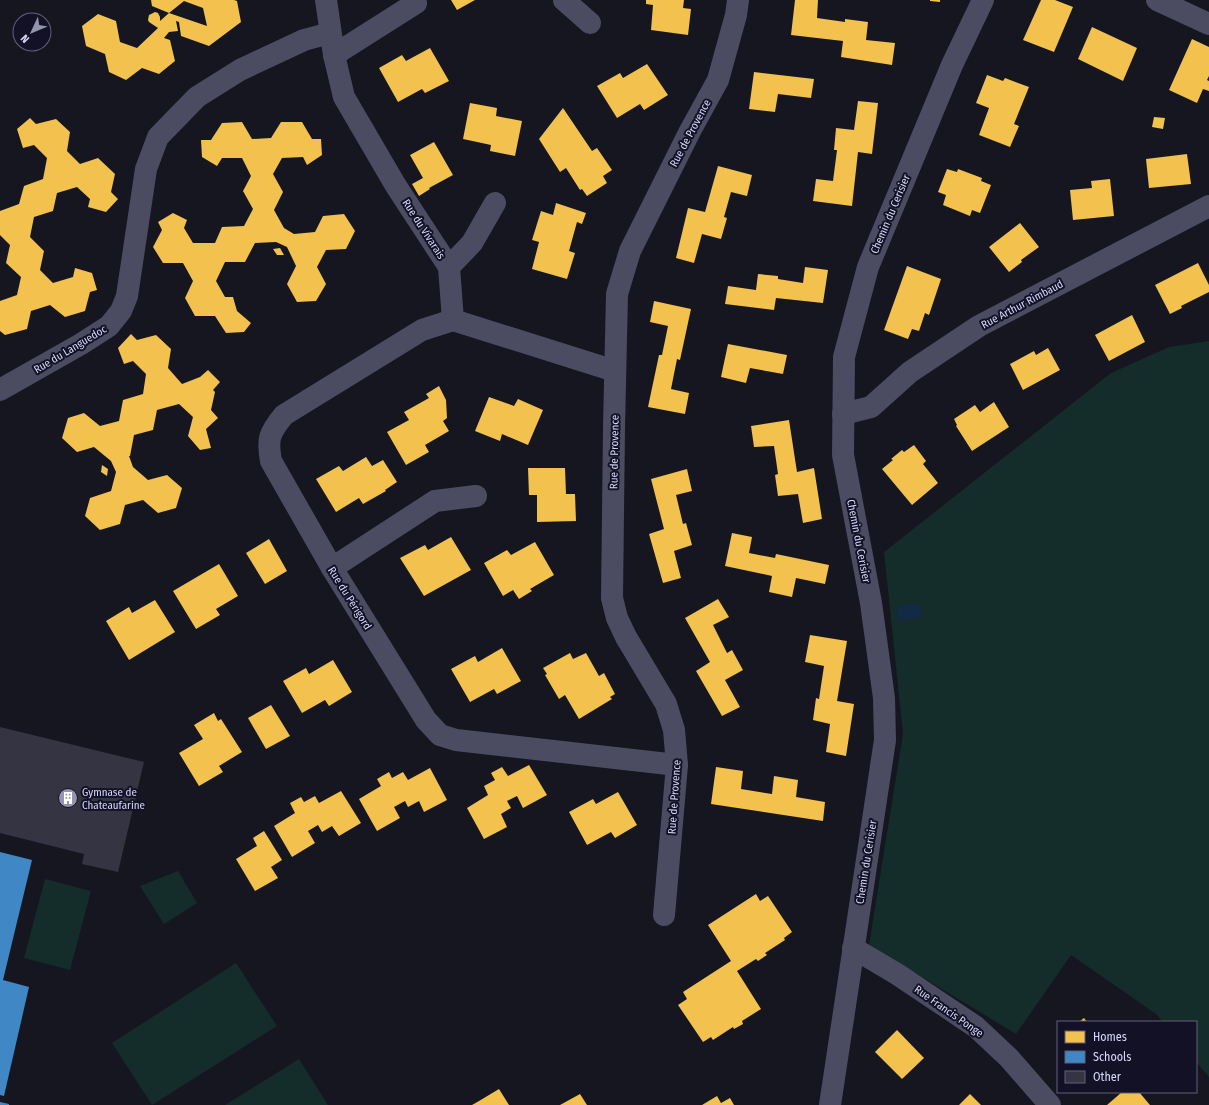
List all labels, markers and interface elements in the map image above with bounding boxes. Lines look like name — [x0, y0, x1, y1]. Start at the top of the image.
north arrow — [12, 12, 52, 52]
text: N — [18, 32, 32, 45]
street label: Rue de Provence — [667, 97, 714, 169]
street label: Chemin du Cerisier — [868, 173, 913, 256]
street label: Rue du Vivarais — [399, 197, 448, 262]
street label: Rue Arthur Rimbaud — [979, 277, 1065, 332]
street label: Rue du Languedoc — [31, 322, 109, 376]
street label: Rue de Provence — [607, 415, 622, 489]
street label: Chemin du Cerisier — [844, 498, 873, 584]
street label: Rue du Périgord — [325, 564, 374, 632]
street label: Rue de Provence — [665, 759, 684, 835]
place label: Gymnase de Chateaufarine — [82, 786, 145, 812]
building icon: Gymnase de Chateaufarine — [57, 787, 79, 809]
street label: Chemin du Cerisier — [853, 819, 880, 905]
street label: Rue Francis Ponge — [912, 983, 986, 1040]
legend — [1057, 1021, 1197, 1093]
text: Homes — [1093, 1030, 1127, 1044]
text: Schools — [1093, 1050, 1131, 1064]
text: Other — [1093, 1070, 1122, 1084]

